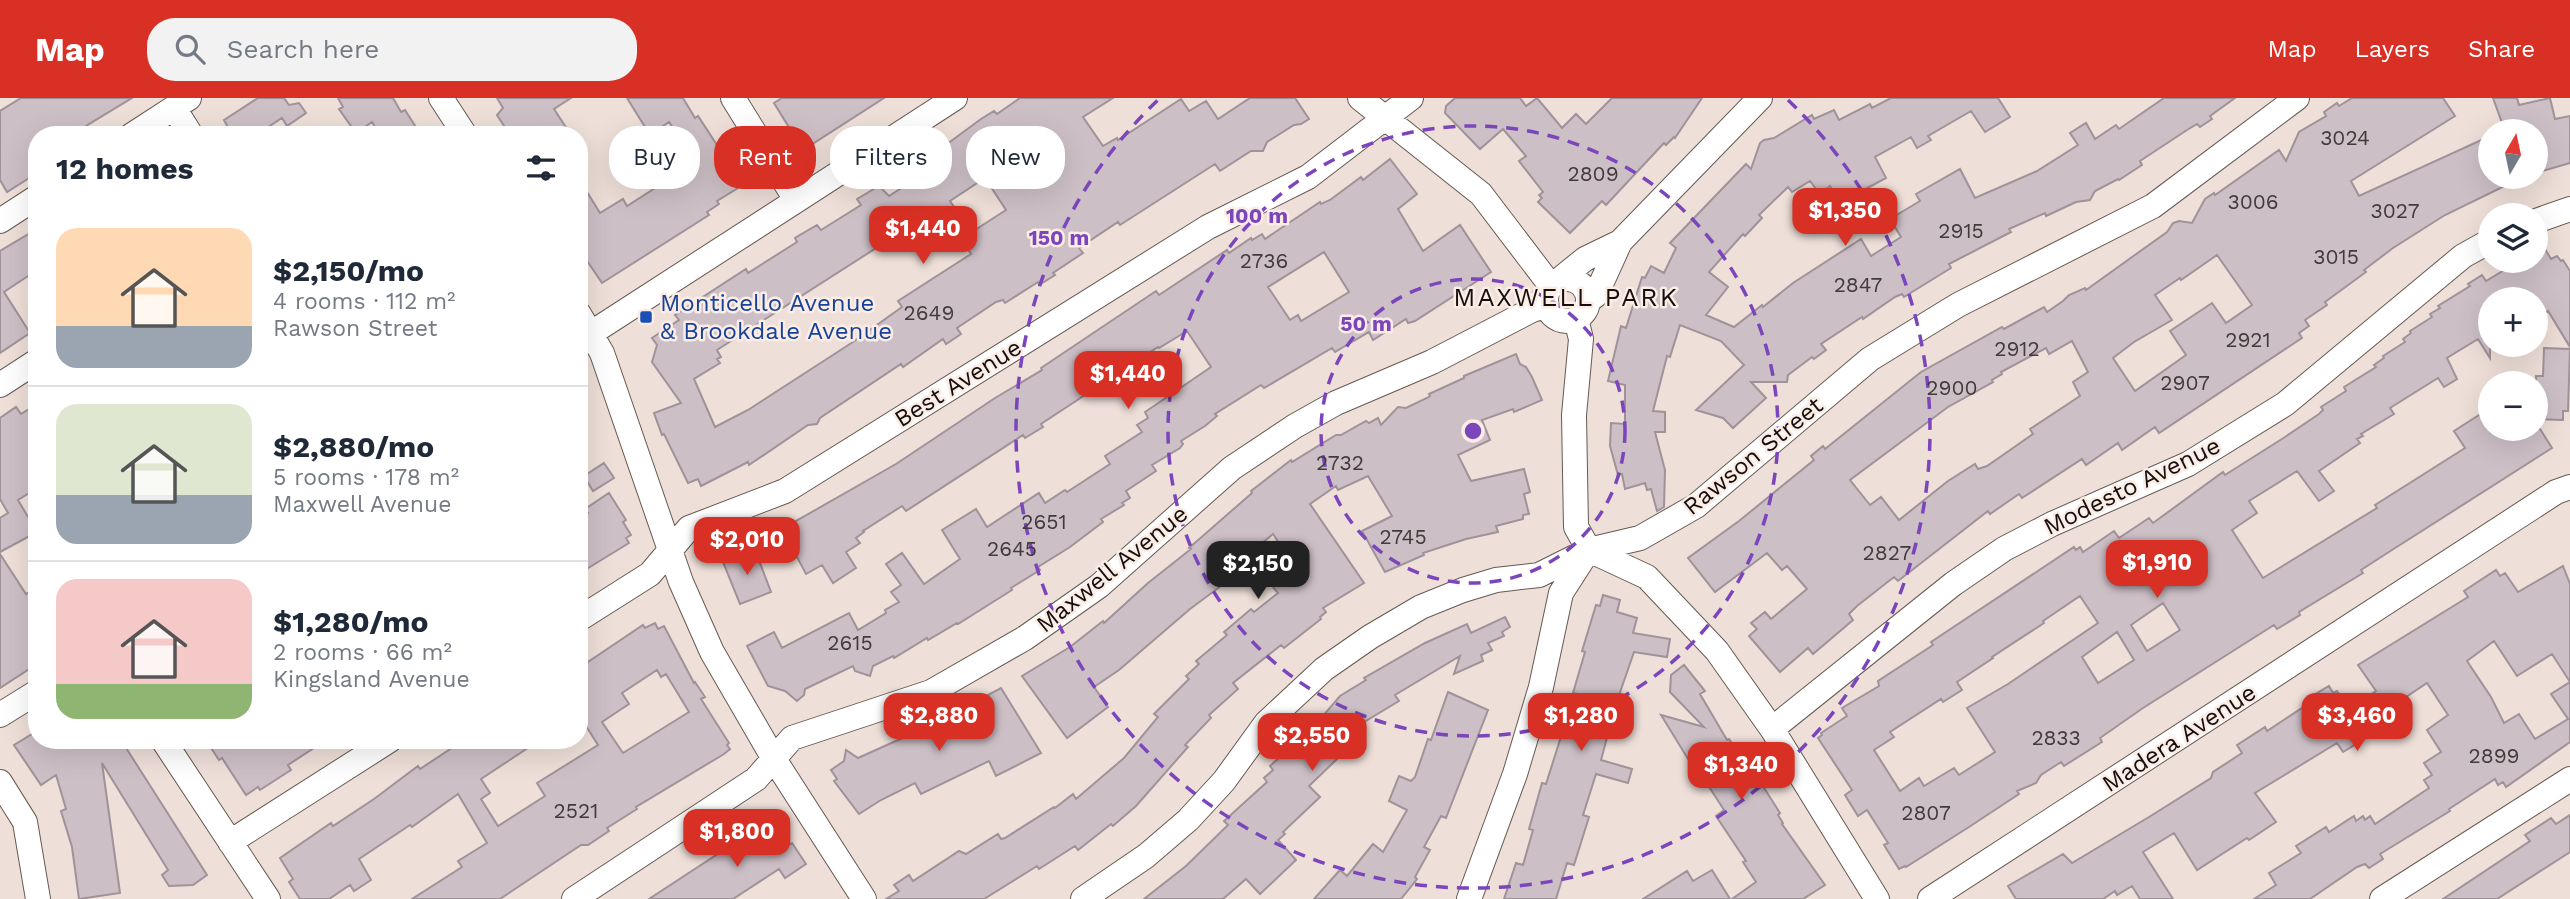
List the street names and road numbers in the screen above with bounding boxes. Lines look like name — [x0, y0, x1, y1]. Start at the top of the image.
street label: Best Avenue — [889, 333, 1027, 433]
street label: Rawson Street — [1678, 391, 1828, 521]
street label: Modesto Avenue — [2039, 431, 2225, 541]
street label: Maxwell Avenue — [1031, 500, 1193, 638]
street label: Madera Avenue — [2097, 678, 2261, 798]

